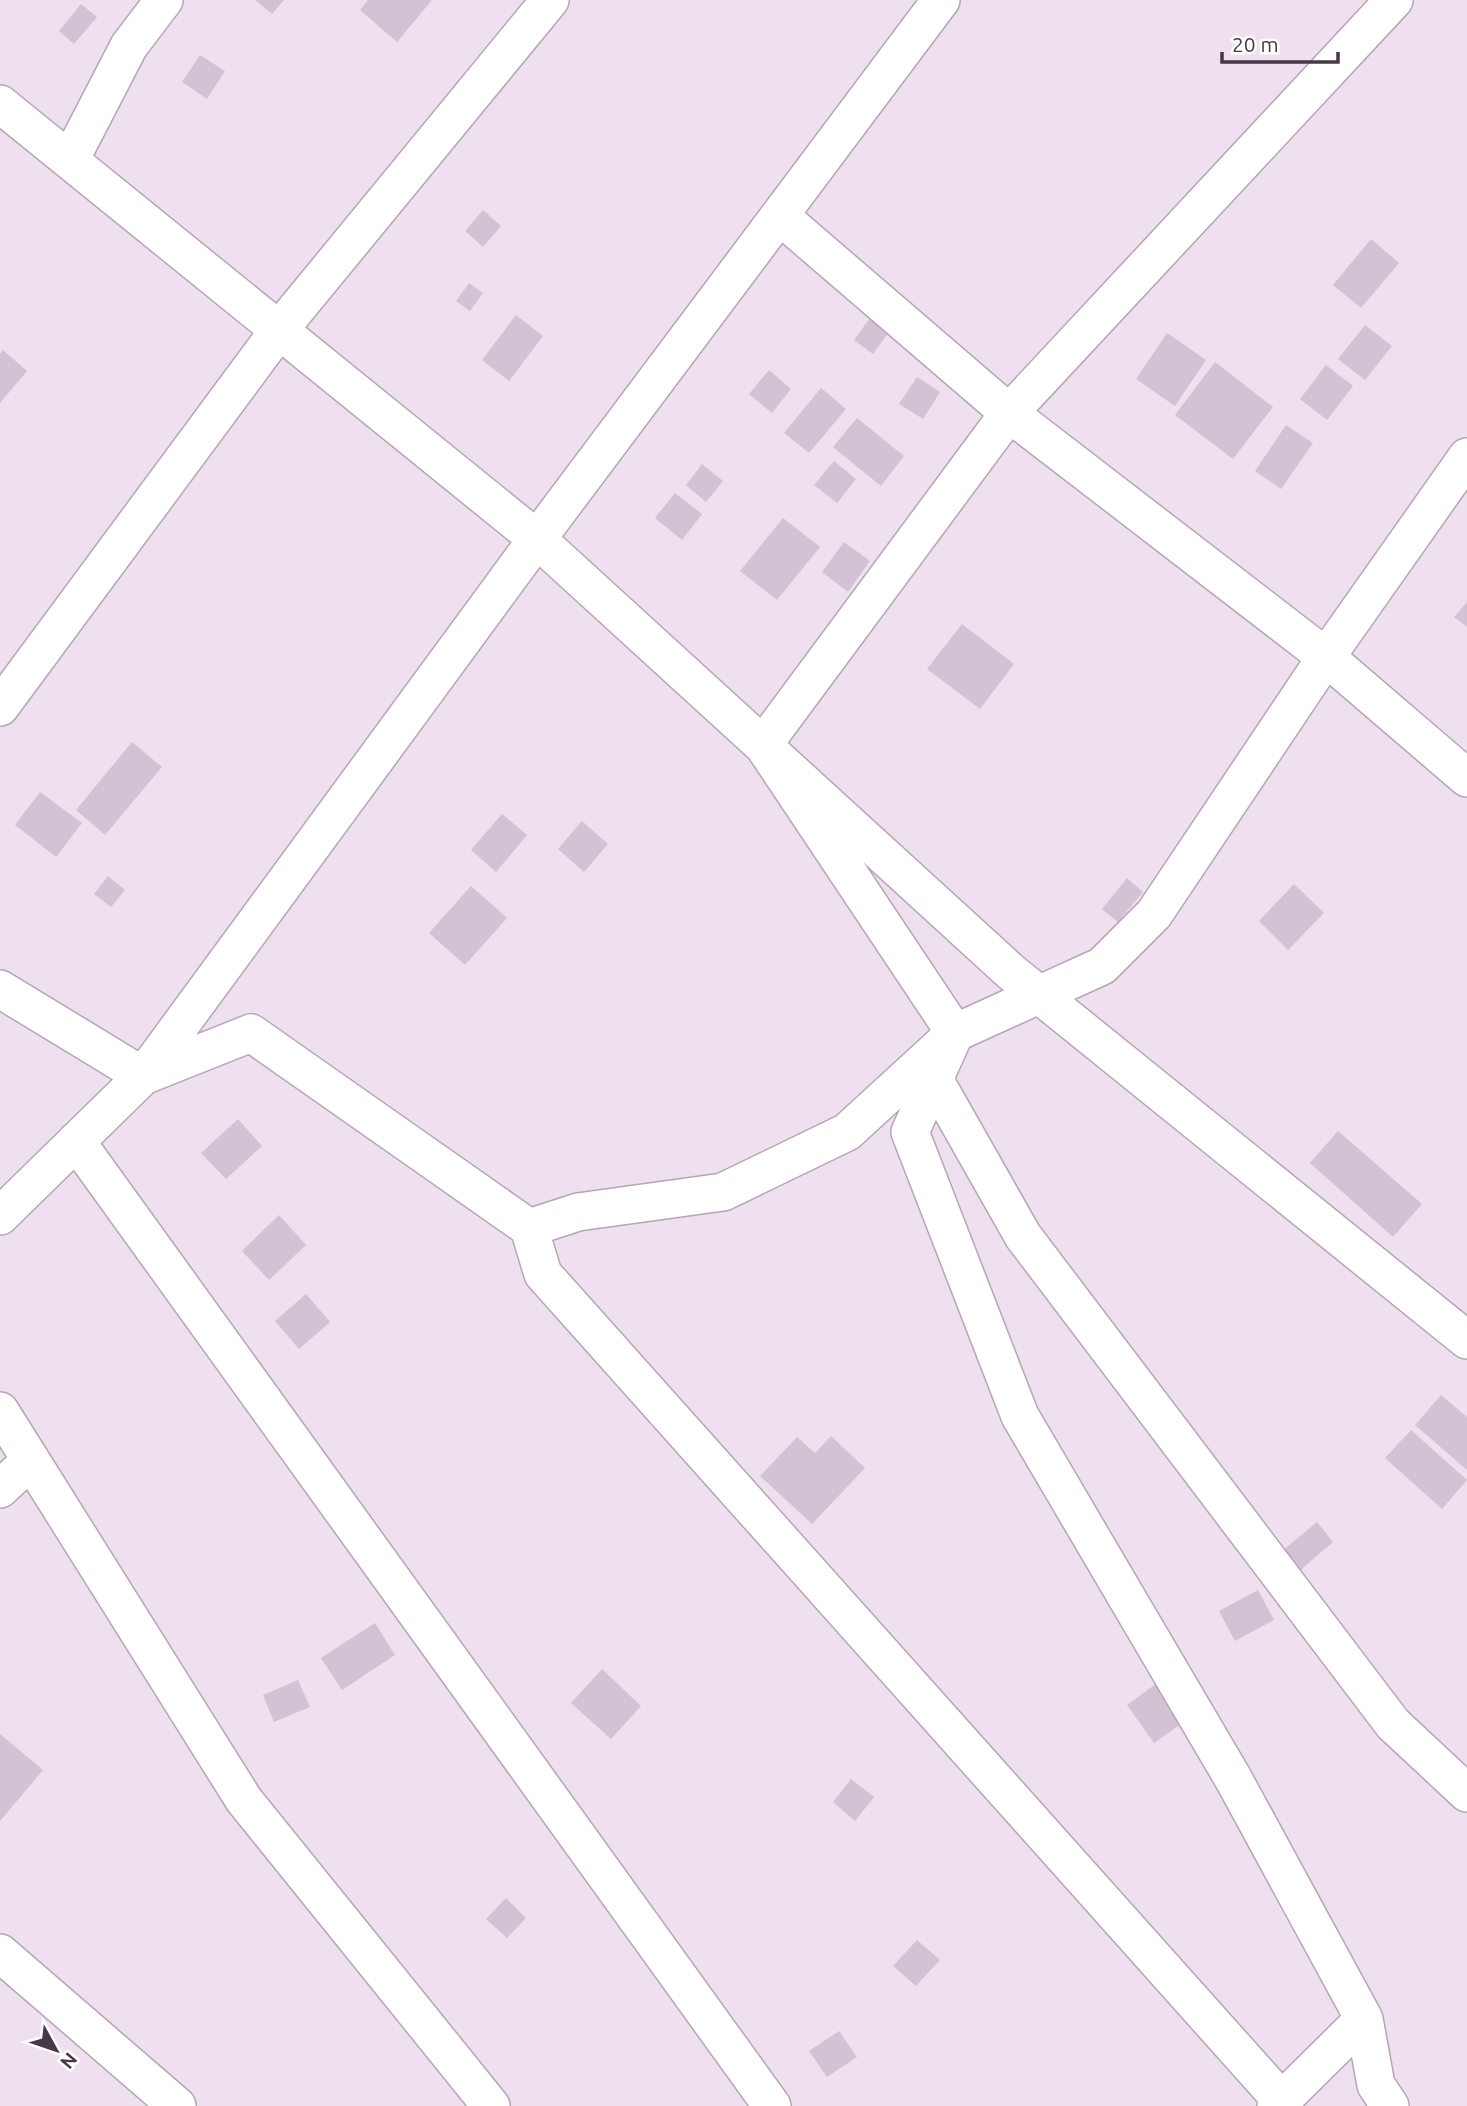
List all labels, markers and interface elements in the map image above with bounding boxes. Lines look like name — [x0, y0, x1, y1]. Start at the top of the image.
scale bar — [1222, 21, 1338, 65]
text: 20 m — [1232, 32, 1279, 56]
north arrow — [21, 2015, 91, 2085]
text: N — [56, 2048, 82, 2073]

